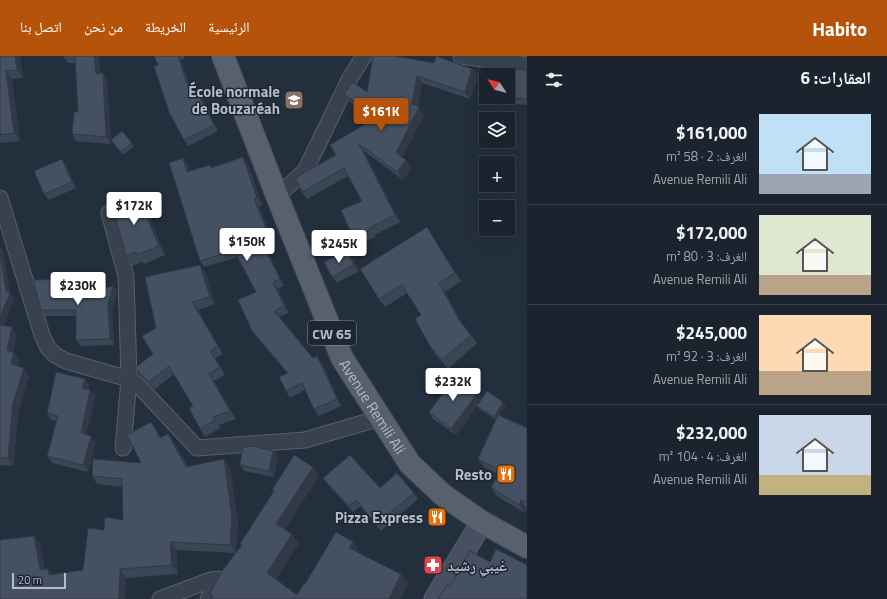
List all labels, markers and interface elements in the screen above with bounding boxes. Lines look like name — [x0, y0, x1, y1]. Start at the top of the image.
text: Habito — [812, 14, 867, 43]
text: اتصل بنا — [20, 16, 62, 37]
text: من نحن — [84, 16, 123, 37]
text: الخريطة — [145, 16, 186, 37]
text: الرئيسية — [208, 16, 250, 37]
text: العقارات: 6 — [800, 65, 871, 91]
north arrow — [479, 68, 515, 104]
map controls — [479, 68, 515, 236]
icon: filters — [543, 69, 565, 91]
place label: École normale de Bouzaréah — [188, 80, 280, 120]
school or university icon: École normale de Bouzaréah — [283, 89, 305, 111]
pin: $161K — [353, 98, 409, 132]
text: $161K — [363, 101, 399, 121]
button: layers — [479, 112, 515, 148]
text: $161,000 — [676, 120, 747, 146]
icon: home — [791, 130, 839, 178]
text: الغرف: 2 · 58 m² — [666, 146, 747, 166]
button: + — [479, 156, 515, 192]
text: Avenue Remili Ali — [653, 169, 747, 189]
pin: $172K — [106, 192, 162, 226]
text: $172K — [116, 195, 152, 215]
button: − — [479, 200, 515, 236]
text: $172,000 — [676, 220, 747, 246]
pin: $150K — [219, 228, 275, 262]
pin: $245K — [311, 230, 367, 264]
text: $150K — [229, 231, 265, 251]
icon: home — [791, 231, 839, 279]
text: $245K — [321, 233, 357, 253]
text: الغرف: 3 · 80 m² — [666, 246, 747, 266]
text: Avenue Remili Ali — [653, 269, 747, 289]
pin: $230K — [50, 272, 106, 306]
text: $230K — [60, 275, 96, 295]
text: $245,000 — [676, 320, 747, 346]
road number: CW 65 — [308, 321, 356, 345]
icon: home — [791, 331, 839, 379]
text: الغرف: 3 · 92 m² — [666, 346, 747, 366]
street label: Avenue Remili Ali — [334, 354, 412, 458]
pin: $232K — [425, 368, 481, 402]
text: Avenue Remili Ali — [653, 369, 747, 389]
text: $232K — [435, 371, 471, 391]
text: $232,000 — [676, 420, 747, 446]
icon: home — [791, 431, 839, 479]
text: الغرف: 4 · 104 m² — [659, 446, 747, 466]
place label: Resto — [455, 463, 492, 486]
restaurant icon: Resto — [495, 463, 517, 485]
text: Avenue Remili Ali — [653, 469, 747, 489]
place label: Pizza Express — [335, 506, 423, 529]
restaurant icon: Pizza Express — [426, 506, 448, 528]
pharmacy icon: غيبي رشيد — [422, 554, 444, 576]
place label: غيبي رشيد — [447, 554, 507, 577]
scale bar — [12, 571, 66, 590]
text: 20 m — [18, 572, 42, 588]

